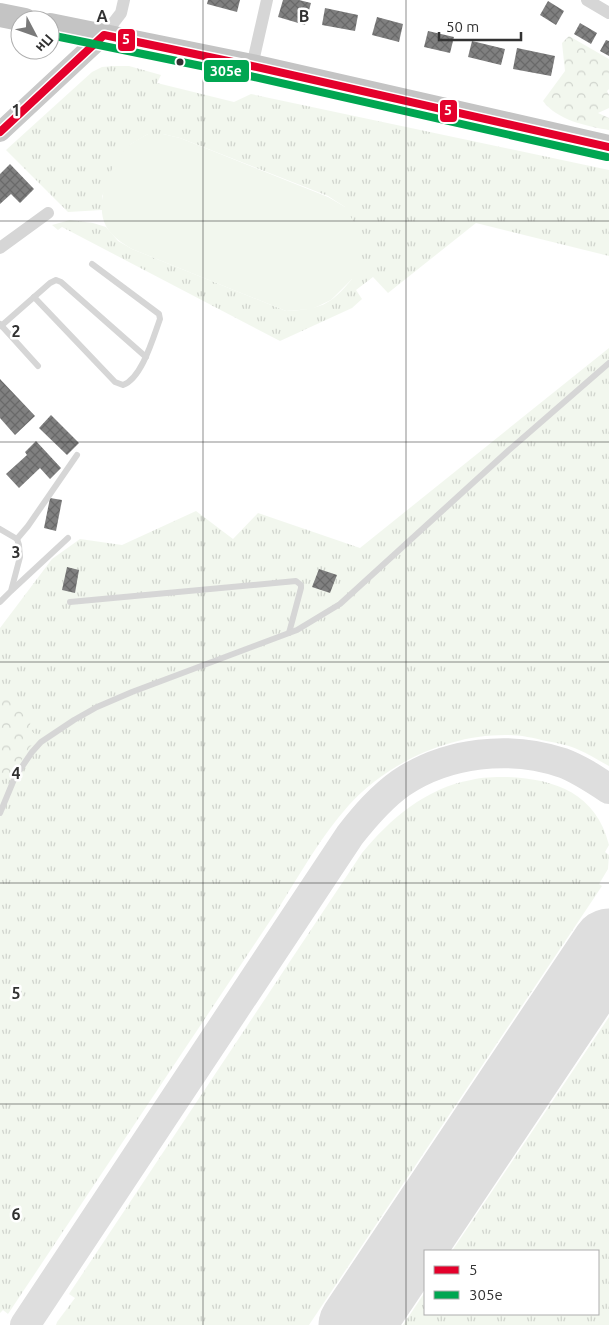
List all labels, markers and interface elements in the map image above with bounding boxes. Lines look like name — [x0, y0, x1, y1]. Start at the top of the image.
text: A — [96, 7, 108, 25]
text: B — [299, 7, 309, 25]
north arrow — [10, 10, 60, 60]
scale bar — [439, 10, 522, 42]
text: 50 m — [446, 18, 479, 35]
line badge: 5 — [117, 28, 136, 52]
text: Пн — [33, 31, 57, 56]
text: 5 — [122, 31, 130, 47]
unlabelled marker — [175, 57, 185, 67]
line badge: 305e — [203, 59, 250, 83]
text: 305e — [210, 63, 242, 79]
line badge: 5 — [439, 99, 458, 123]
text: 1 — [11, 101, 21, 119]
text: 5 — [444, 102, 452, 118]
text: 2 — [11, 322, 21, 340]
text: 3 — [11, 543, 21, 561]
text: 4 — [11, 764, 21, 782]
text: 5 — [11, 984, 21, 1002]
text: 6 — [11, 1205, 21, 1223]
legend — [424, 1250, 599, 1315]
text: 5 — [469, 1261, 477, 1278]
text: 305e — [469, 1286, 503, 1303]

